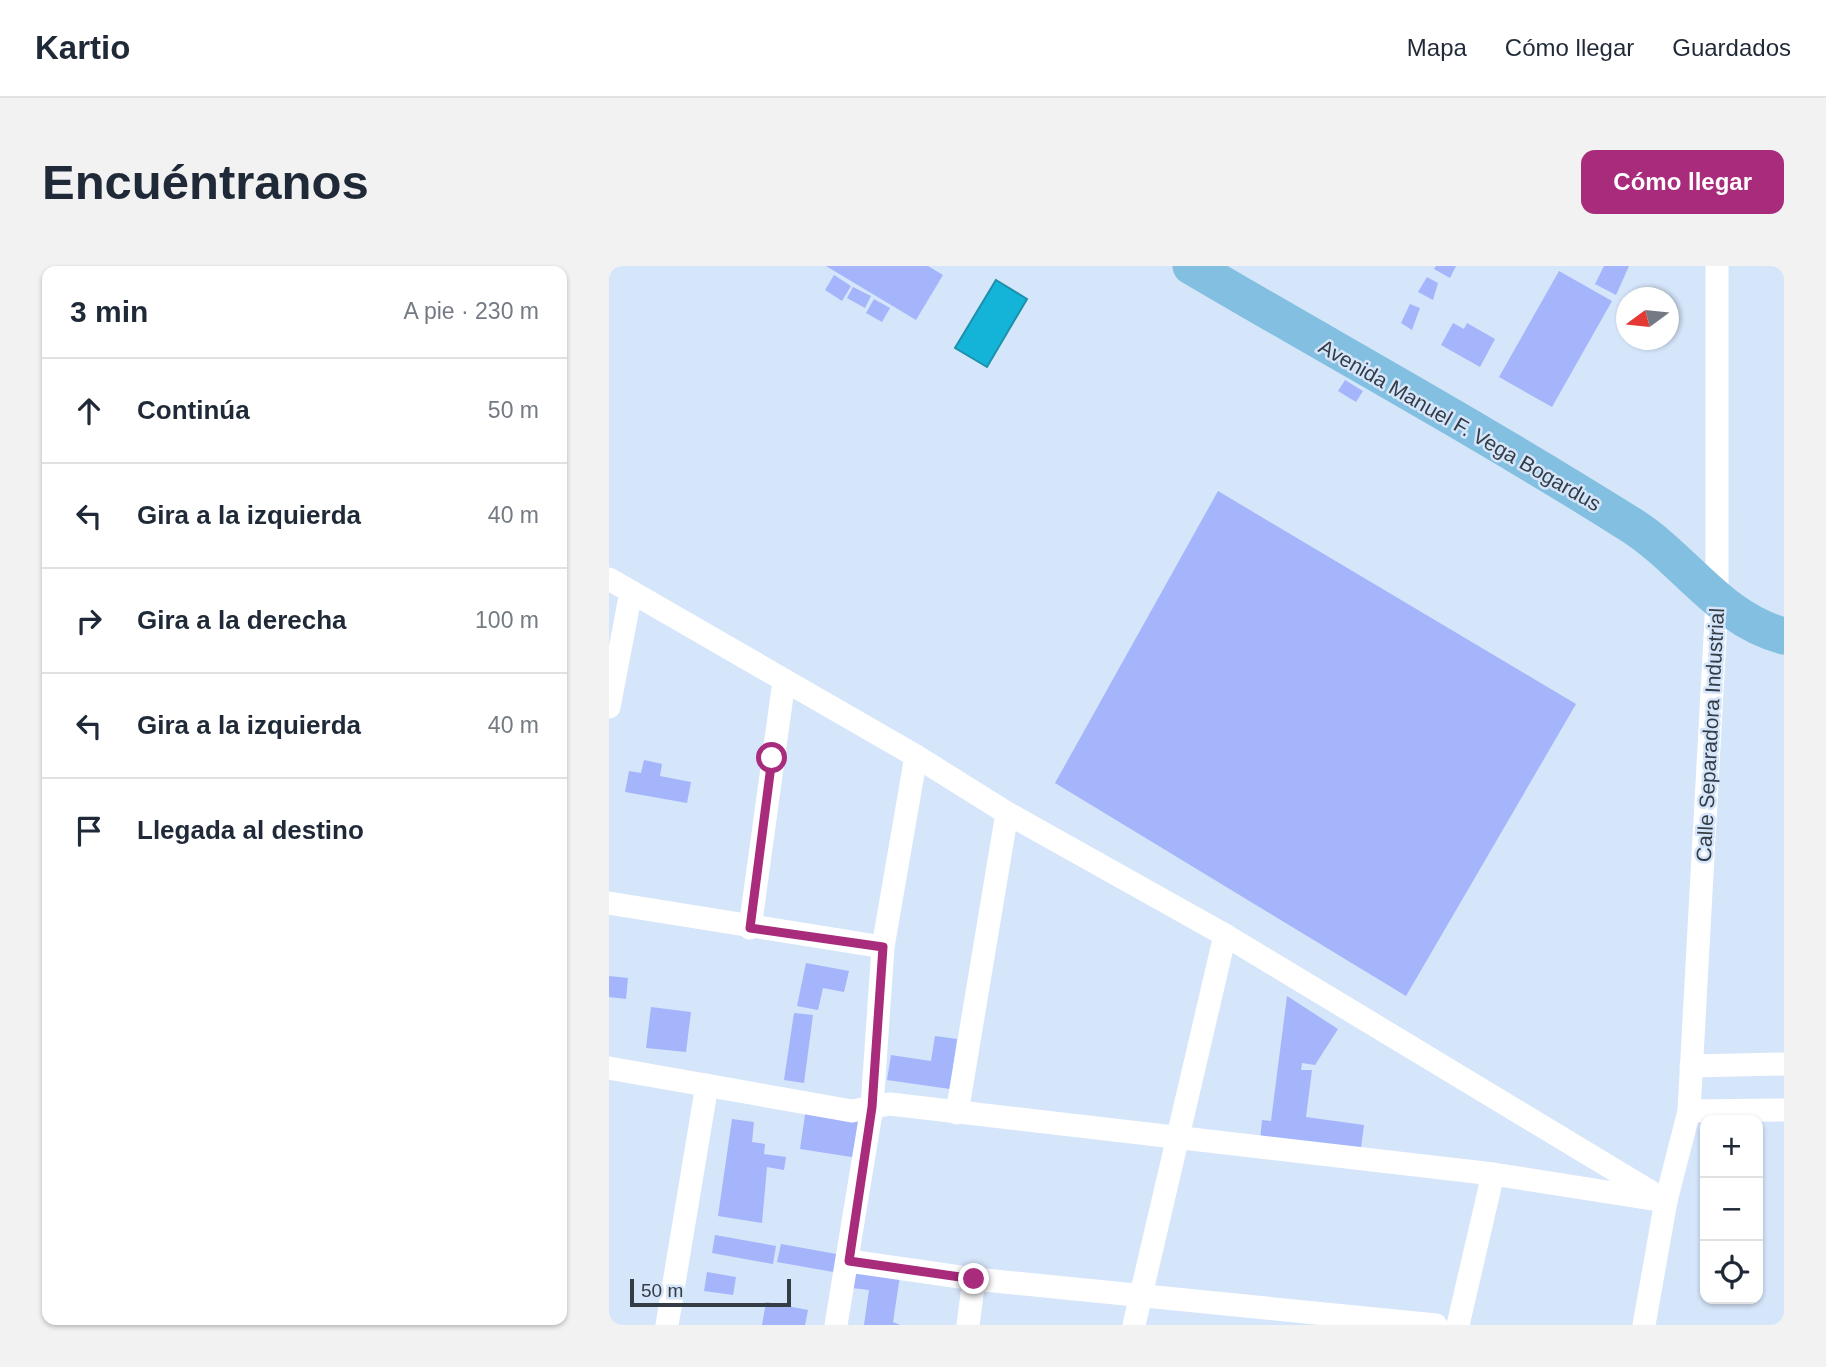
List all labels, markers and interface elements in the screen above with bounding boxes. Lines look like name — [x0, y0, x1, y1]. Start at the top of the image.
text: Kartio — [35, 29, 130, 66]
text: Mapa — [1407, 34, 1467, 61]
text: Cómo llegar — [1505, 34, 1634, 61]
text: Guardados — [1672, 34, 1791, 61]
button: Cómo llegar — [1581, 150, 1784, 214]
text: Encuéntranos — [42, 155, 369, 209]
north arrow — [1616, 287, 1679, 350]
text: 3 min — [70, 295, 148, 328]
text: A pie · 230 m — [403, 298, 539, 324]
street label: Avenida Manuel F. Vega Bogardus — [1315, 335, 1605, 515]
icon: ahead — [70, 392, 108, 430]
text: Continúa — [137, 395, 250, 425]
text: 50 m — [488, 397, 539, 423]
icon: left — [70, 497, 108, 535]
text: Gira a la izquierda — [137, 500, 361, 530]
text: 40 m — [488, 502, 539, 528]
icon: right — [70, 602, 108, 640]
text: Gira a la derecha — [137, 605, 347, 635]
text: 100 m — [475, 607, 539, 633]
street label: Calle Separadora Industrial — [1692, 607, 1728, 863]
icon: left — [70, 707, 108, 745]
text: Gira a la izquierda — [137, 710, 361, 740]
text: 40 m — [488, 712, 539, 738]
route start — [756, 742, 787, 773]
icon: arrive — [70, 812, 108, 850]
text: Llegada al destino — [137, 815, 364, 845]
map controls — [1700, 1115, 1763, 1304]
button: + — [1700, 1115, 1763, 1178]
button: − — [1700, 1178, 1763, 1241]
button: locate — [1700, 1241, 1763, 1304]
route end — [958, 1263, 989, 1294]
scale bar — [630, 1276, 791, 1308]
text: 50 m — [641, 1280, 683, 1301]

